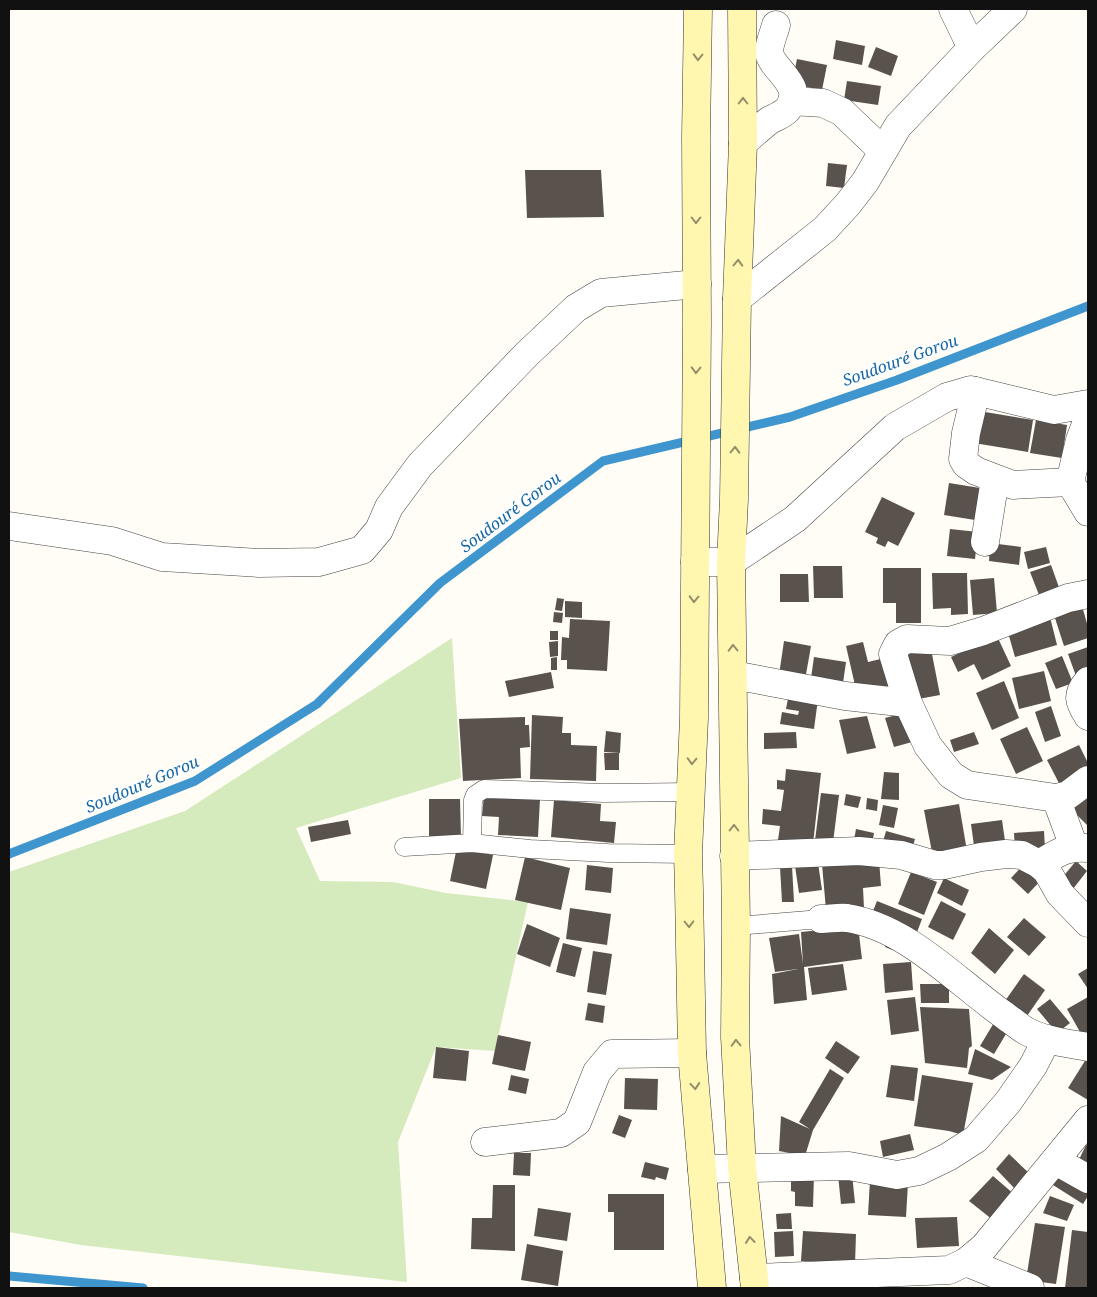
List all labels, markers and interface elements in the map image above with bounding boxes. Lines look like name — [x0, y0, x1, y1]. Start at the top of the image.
one-way arrow — [692, 54, 703, 62]
one-way arrow — [738, 97, 748, 104]
one-way arrow — [691, 216, 701, 224]
one-way arrow — [733, 259, 743, 267]
water label: Soudouré Gorou — [839, 329, 961, 391]
one-way arrow — [691, 366, 701, 374]
one-way arrow — [730, 446, 740, 454]
water label: Soudouré Gorou — [455, 466, 565, 557]
one-way arrow — [689, 595, 700, 603]
one-way arrow — [728, 644, 738, 652]
water label: Soudouré Gorou — [82, 750, 202, 818]
one-way arrow — [687, 758, 697, 765]
one-way arrow — [729, 824, 739, 832]
one-way arrow — [684, 920, 694, 928]
one-way arrow — [730, 1039, 741, 1047]
one-way arrow — [689, 1082, 700, 1090]
one-way arrow — [745, 1235, 756, 1243]

